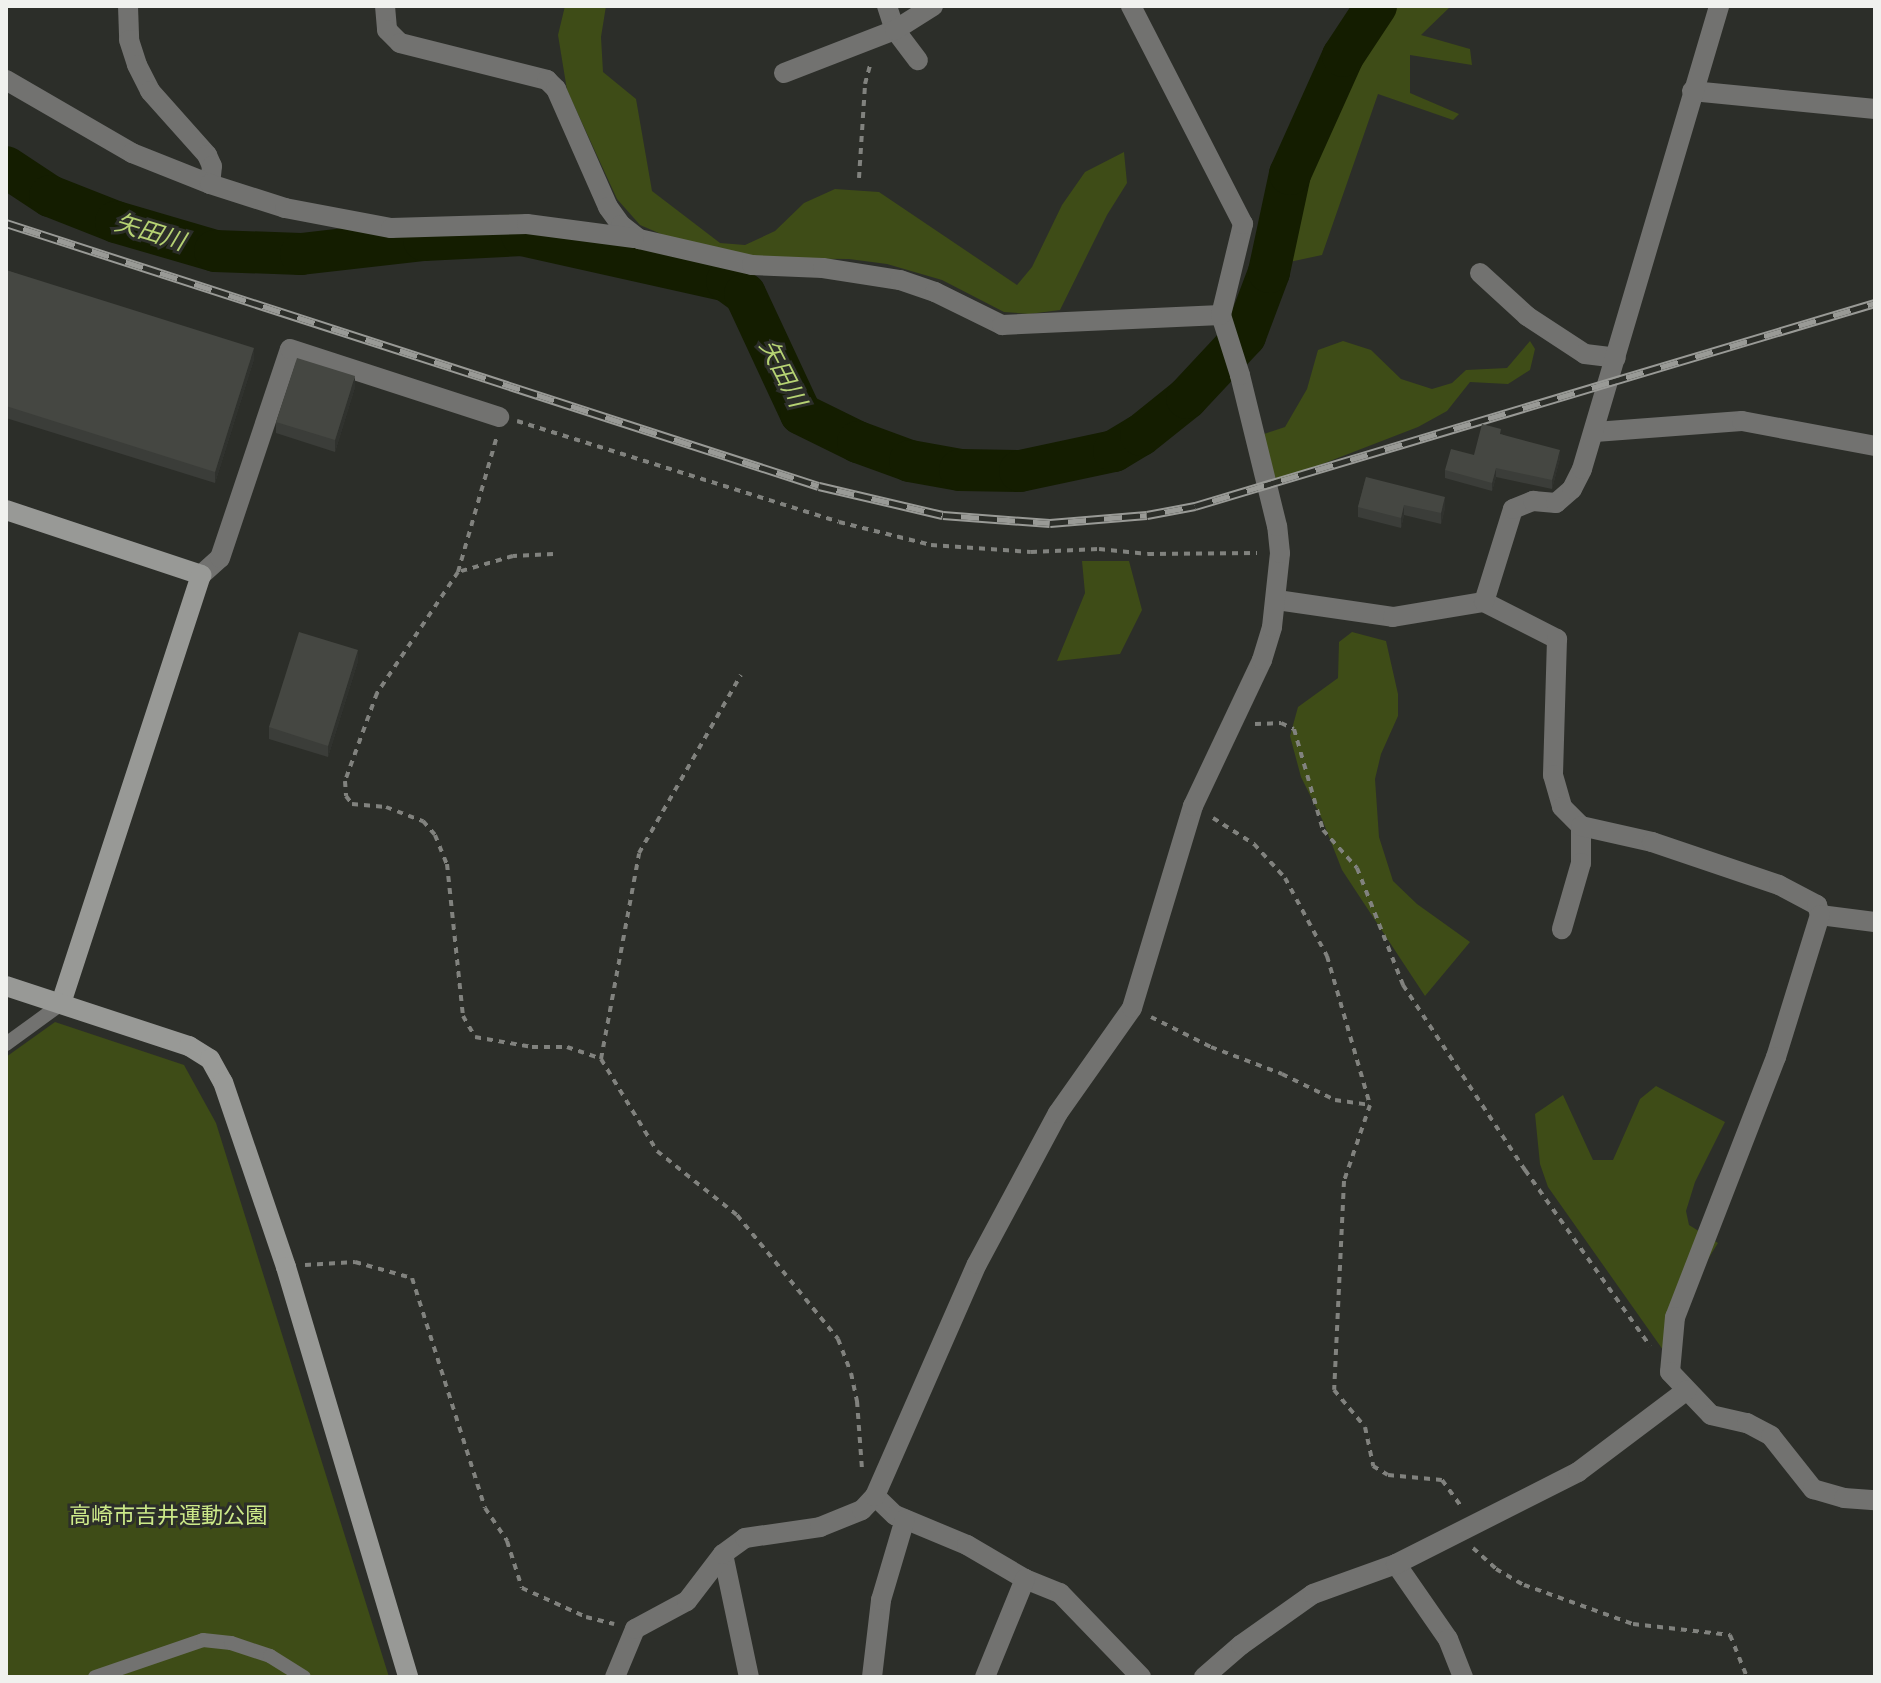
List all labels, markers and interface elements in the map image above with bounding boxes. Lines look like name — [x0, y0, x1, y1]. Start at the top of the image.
water label: 矢田川 — [111, 208, 189, 256]
water label: 矢田川 — [754, 334, 812, 412]
park label: 高崎市吉井運動公園 — [69, 1502, 267, 1528]

